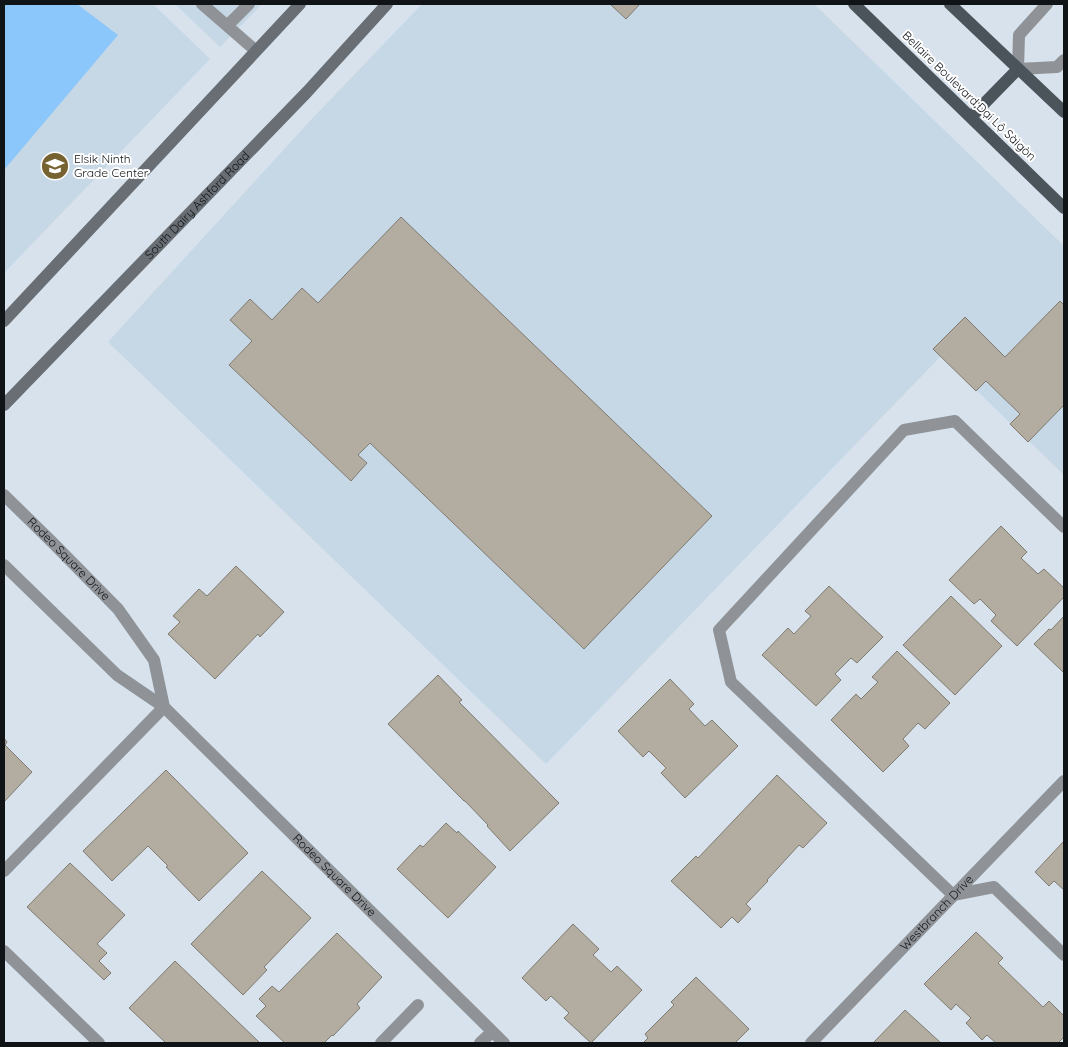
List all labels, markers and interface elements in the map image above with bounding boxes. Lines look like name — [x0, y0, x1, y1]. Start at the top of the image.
street label: Bellaire Boulevard;Đại Lộ Sàigòn — [899, 28, 1039, 164]
street label: South Dairy Ashford Road — [141, 148, 253, 262]
school or university icon: Elsik Ninth Grade Center — [40, 151, 70, 181]
place label: Elsik Ninth Grade Center — [74, 151, 149, 180]
street label: Rodeo Square Drive — [24, 514, 114, 604]
street label: Rodeo Square Drive — [290, 830, 380, 920]
street label: Westbranch Drive — [897, 871, 976, 953]

